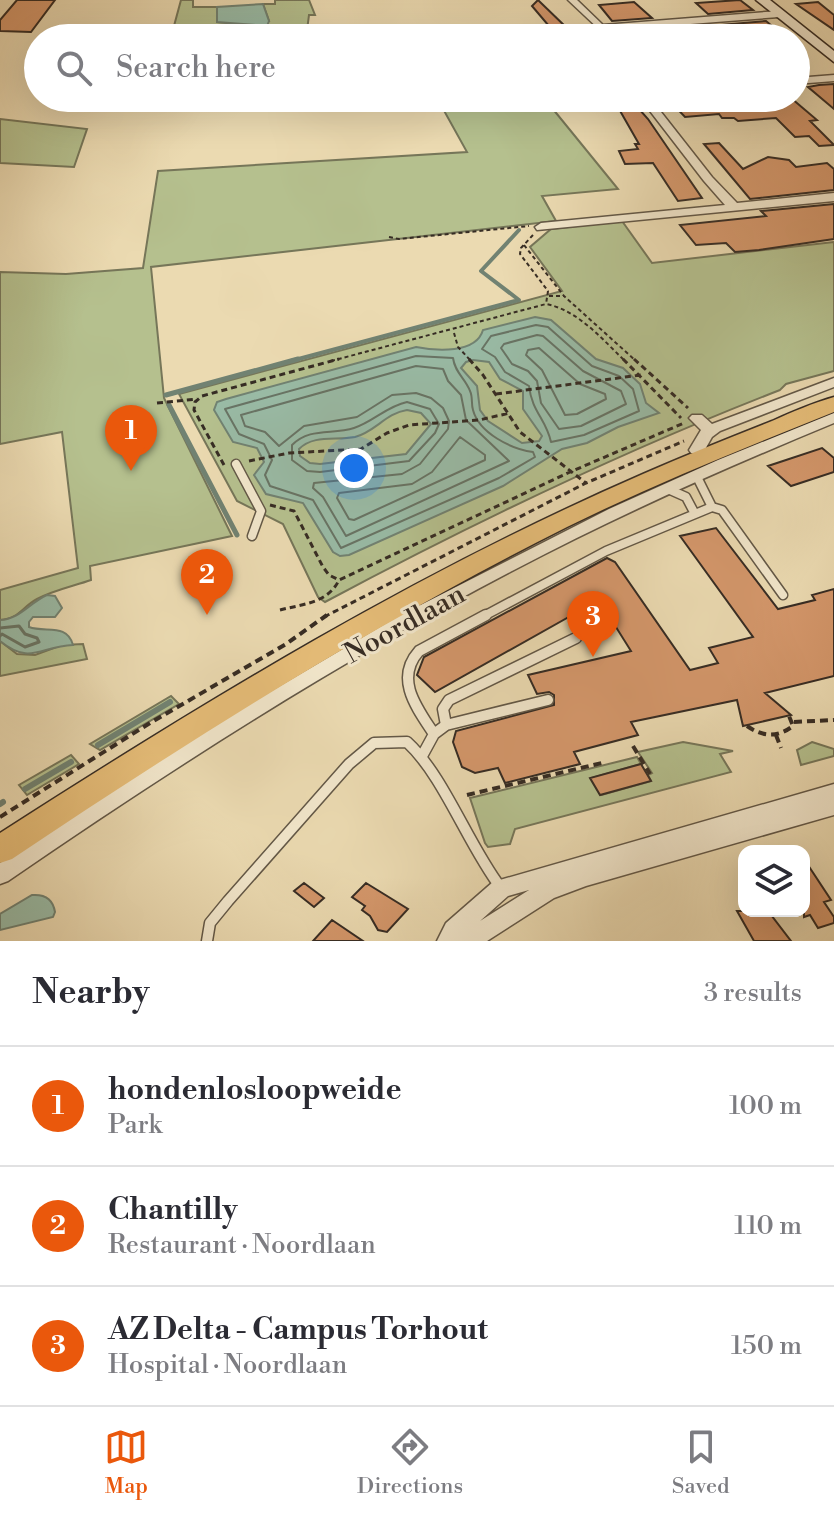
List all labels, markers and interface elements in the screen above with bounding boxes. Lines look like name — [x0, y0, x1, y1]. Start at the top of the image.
search box — [24, 24, 810, 112]
icon: search — [52, 46, 96, 90]
text: Search here — [116, 49, 276, 87]
pin: 1 — [105, 405, 157, 471]
your location — [334, 448, 374, 488]
pin: 2 — [181, 549, 233, 615]
street label: Noordlaan — [338, 577, 472, 672]
pin: 3 — [567, 591, 619, 657]
map controls — [738, 845, 810, 917]
button: layers — [738, 845, 810, 917]
text: Nearby — [32, 972, 150, 1014]
text: 3 results — [704, 977, 802, 1009]
text: hondenlosloopweide — [108, 1071, 402, 1109]
text: 1 — [52, 1090, 64, 1122]
text: 100 m — [729, 1090, 802, 1122]
text: Park — [108, 1109, 162, 1141]
text: Chantilly — [108, 1191, 238, 1229]
text: 2 — [50, 1210, 66, 1242]
text: 110 m — [734, 1210, 802, 1242]
text: Restaurant · Noordlaan — [108, 1229, 376, 1261]
text: AZ Delta - Campus Torhout — [108, 1311, 488, 1349]
text: 3 — [50, 1330, 66, 1362]
text: 150 m — [731, 1330, 802, 1362]
text: Hospital · Noordlaan — [108, 1349, 347, 1381]
tab: Map — [104, 1425, 148, 1500]
tab: Directions — [357, 1425, 463, 1500]
tab: Saved — [672, 1425, 730, 1500]

